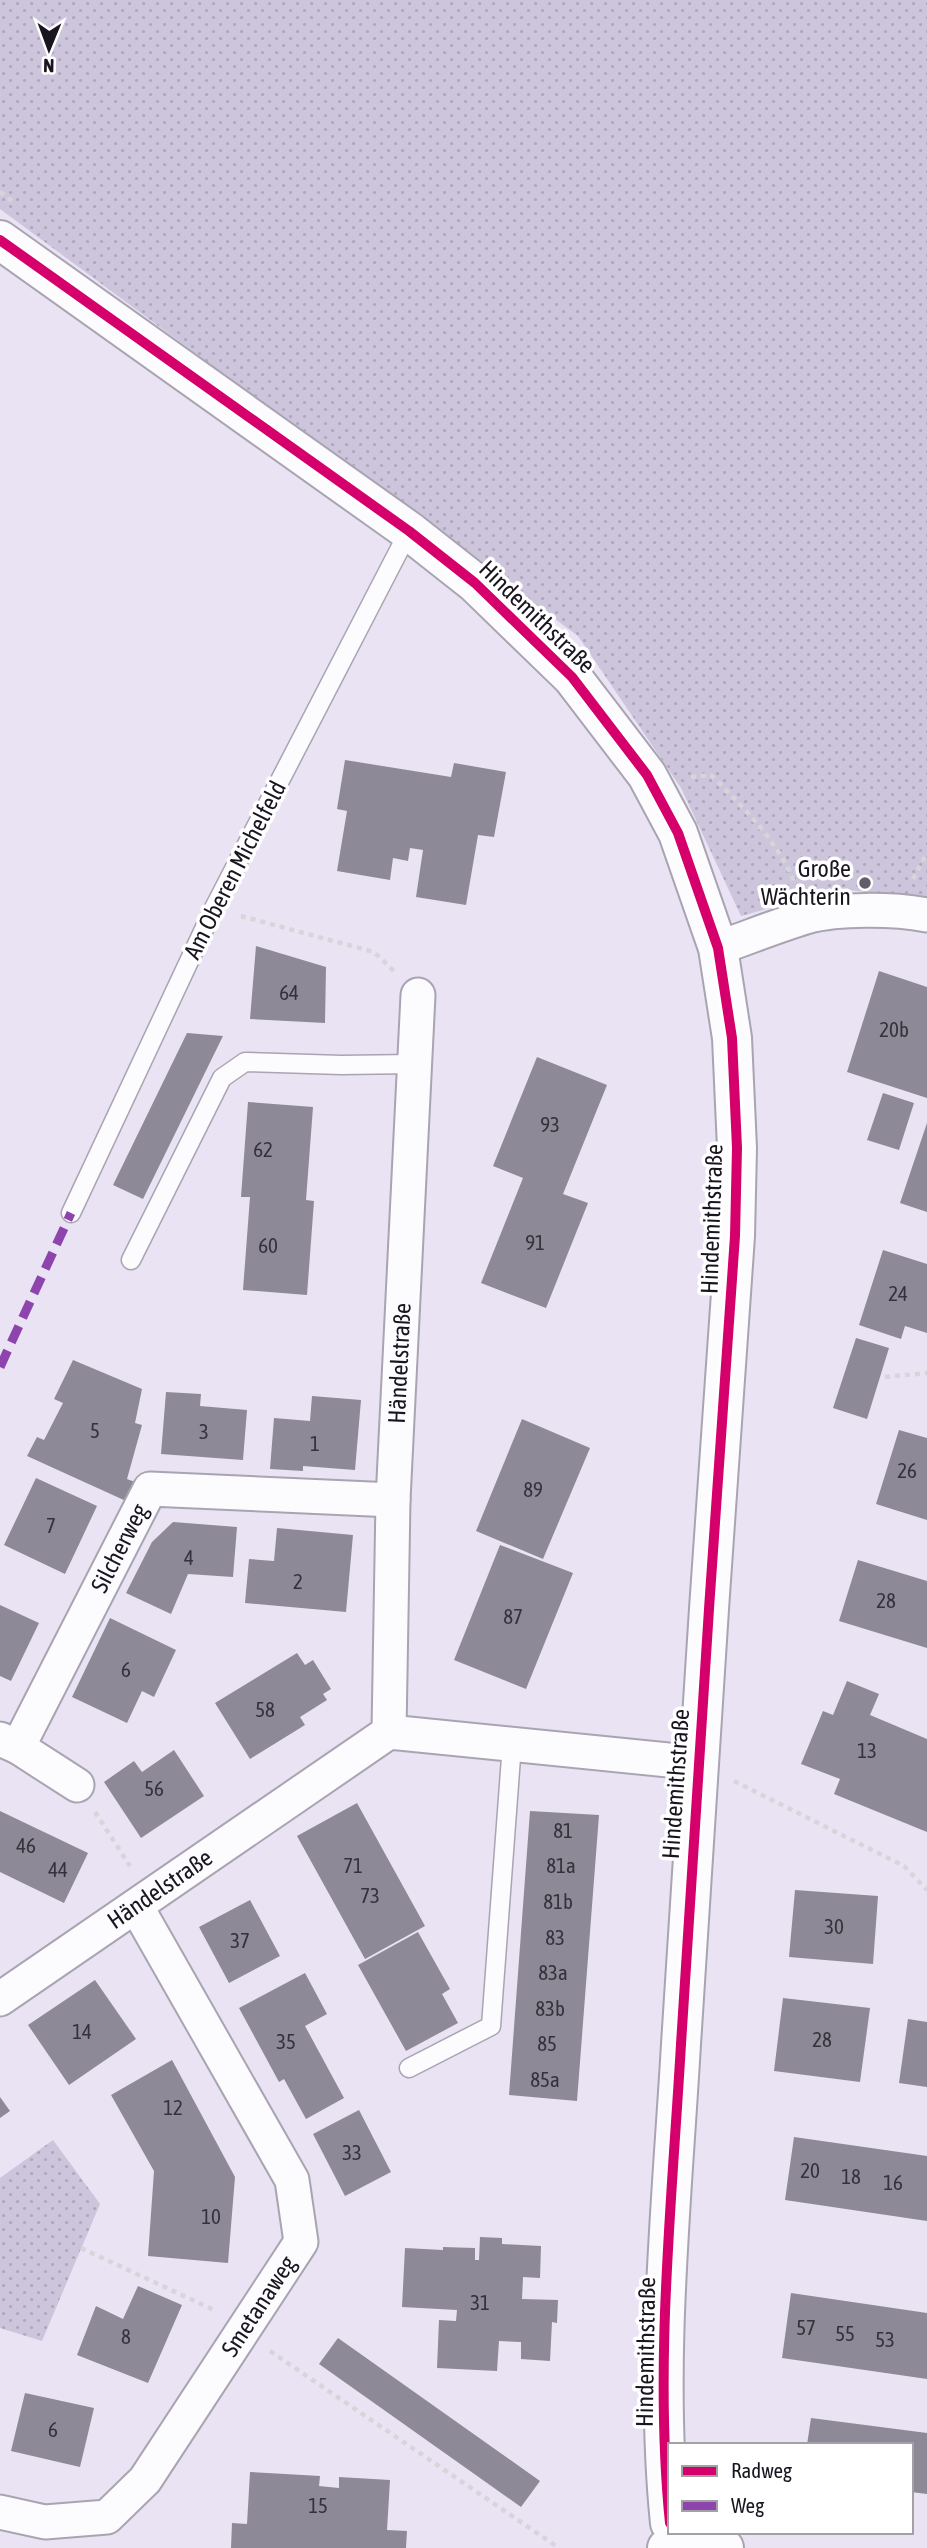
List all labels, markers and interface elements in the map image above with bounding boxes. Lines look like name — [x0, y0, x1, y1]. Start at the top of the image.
north arrow — [14, 14, 84, 84]
text: N — [43, 55, 55, 77]
street label: Hindemithstraße — [474, 555, 601, 678]
street label: Am Oberen Michelfeld — [178, 776, 291, 963]
place label: Große Wächterin — [761, 855, 851, 910]
marker: Große Wächterin — [857, 875, 873, 891]
house number: 64 — [279, 980, 299, 1004]
house number: 20b — [879, 1017, 909, 1041]
house number: 93 — [540, 1112, 560, 1136]
house number: 62 — [253, 1137, 273, 1161]
street label: Hindemithstraße — [695, 1144, 728, 1294]
house number: 91 — [525, 1230, 545, 1254]
house number: 60 — [258, 1233, 278, 1257]
house number: 24 — [888, 1281, 908, 1305]
street label: Händelstraße — [383, 1302, 416, 1424]
house number: 5 — [90, 1418, 100, 1442]
house number: 3 — [199, 1419, 209, 1443]
house number: 1 — [310, 1431, 320, 1455]
house number: 26 — [897, 1458, 917, 1482]
house number: 89 — [523, 1477, 543, 1501]
street label: Silcherweg — [85, 1499, 153, 1597]
house number: 7 — [46, 1513, 56, 1537]
house number: 4 — [184, 1545, 194, 1569]
house number: 2 — [293, 1569, 303, 1593]
house number: 28 — [876, 1588, 896, 1612]
house number: 87 — [503, 1604, 523, 1628]
house number: 6 — [121, 1657, 131, 1681]
house number: 58 — [255, 1697, 275, 1721]
street label: Hindemithstraße — [657, 1708, 694, 1860]
house number: 13 — [857, 1738, 877, 1762]
house number: 56 — [144, 1776, 164, 1800]
house number: 81 — [553, 1818, 573, 1842]
house number: 46 — [16, 1833, 36, 1857]
street label: Händelstraße — [102, 1843, 217, 1934]
house number: 71 — [343, 1853, 363, 1877]
house number: 81a — [546, 1853, 576, 1877]
house number: 44 — [48, 1857, 68, 1881]
house number: 73 — [360, 1883, 380, 1907]
house number: 81b — [543, 1889, 573, 1913]
house number: 30 — [824, 1914, 844, 1938]
house number: 83 — [545, 1925, 565, 1949]
house number: 37 — [230, 1928, 250, 1952]
house number: 83a — [538, 1960, 568, 1984]
house number: 83b — [535, 1996, 565, 2020]
house number: 14 — [72, 2019, 92, 2043]
house number: 28 — [812, 2027, 832, 2051]
house number: 35 — [276, 2029, 296, 2053]
house number: 85 — [537, 2031, 557, 2055]
house number: 85a — [530, 2067, 560, 2091]
house number: 12 — [163, 2095, 183, 2119]
house number: 33 — [342, 2140, 362, 2164]
house number: 20 — [800, 2158, 820, 2182]
house number: 18 — [841, 2164, 861, 2188]
house number: 16 — [883, 2170, 903, 2194]
house number: 10 — [201, 2204, 221, 2228]
street label: Smetanaweg — [216, 2250, 301, 2361]
street label: Hindemithstraße — [631, 2277, 660, 2427]
house number: 31 — [470, 2290, 490, 2314]
house number: 57 — [796, 2315, 816, 2339]
house number: 55 — [835, 2321, 855, 2345]
house number: 8 — [121, 2324, 131, 2348]
house number: 53 — [875, 2327, 895, 2351]
house number: 6 — [48, 2417, 58, 2441]
legend — [668, 2443, 913, 2534]
text: Radweg — [731, 2458, 792, 2482]
house number: 15 — [308, 2493, 328, 2517]
text: Weg — [731, 2493, 764, 2517]

